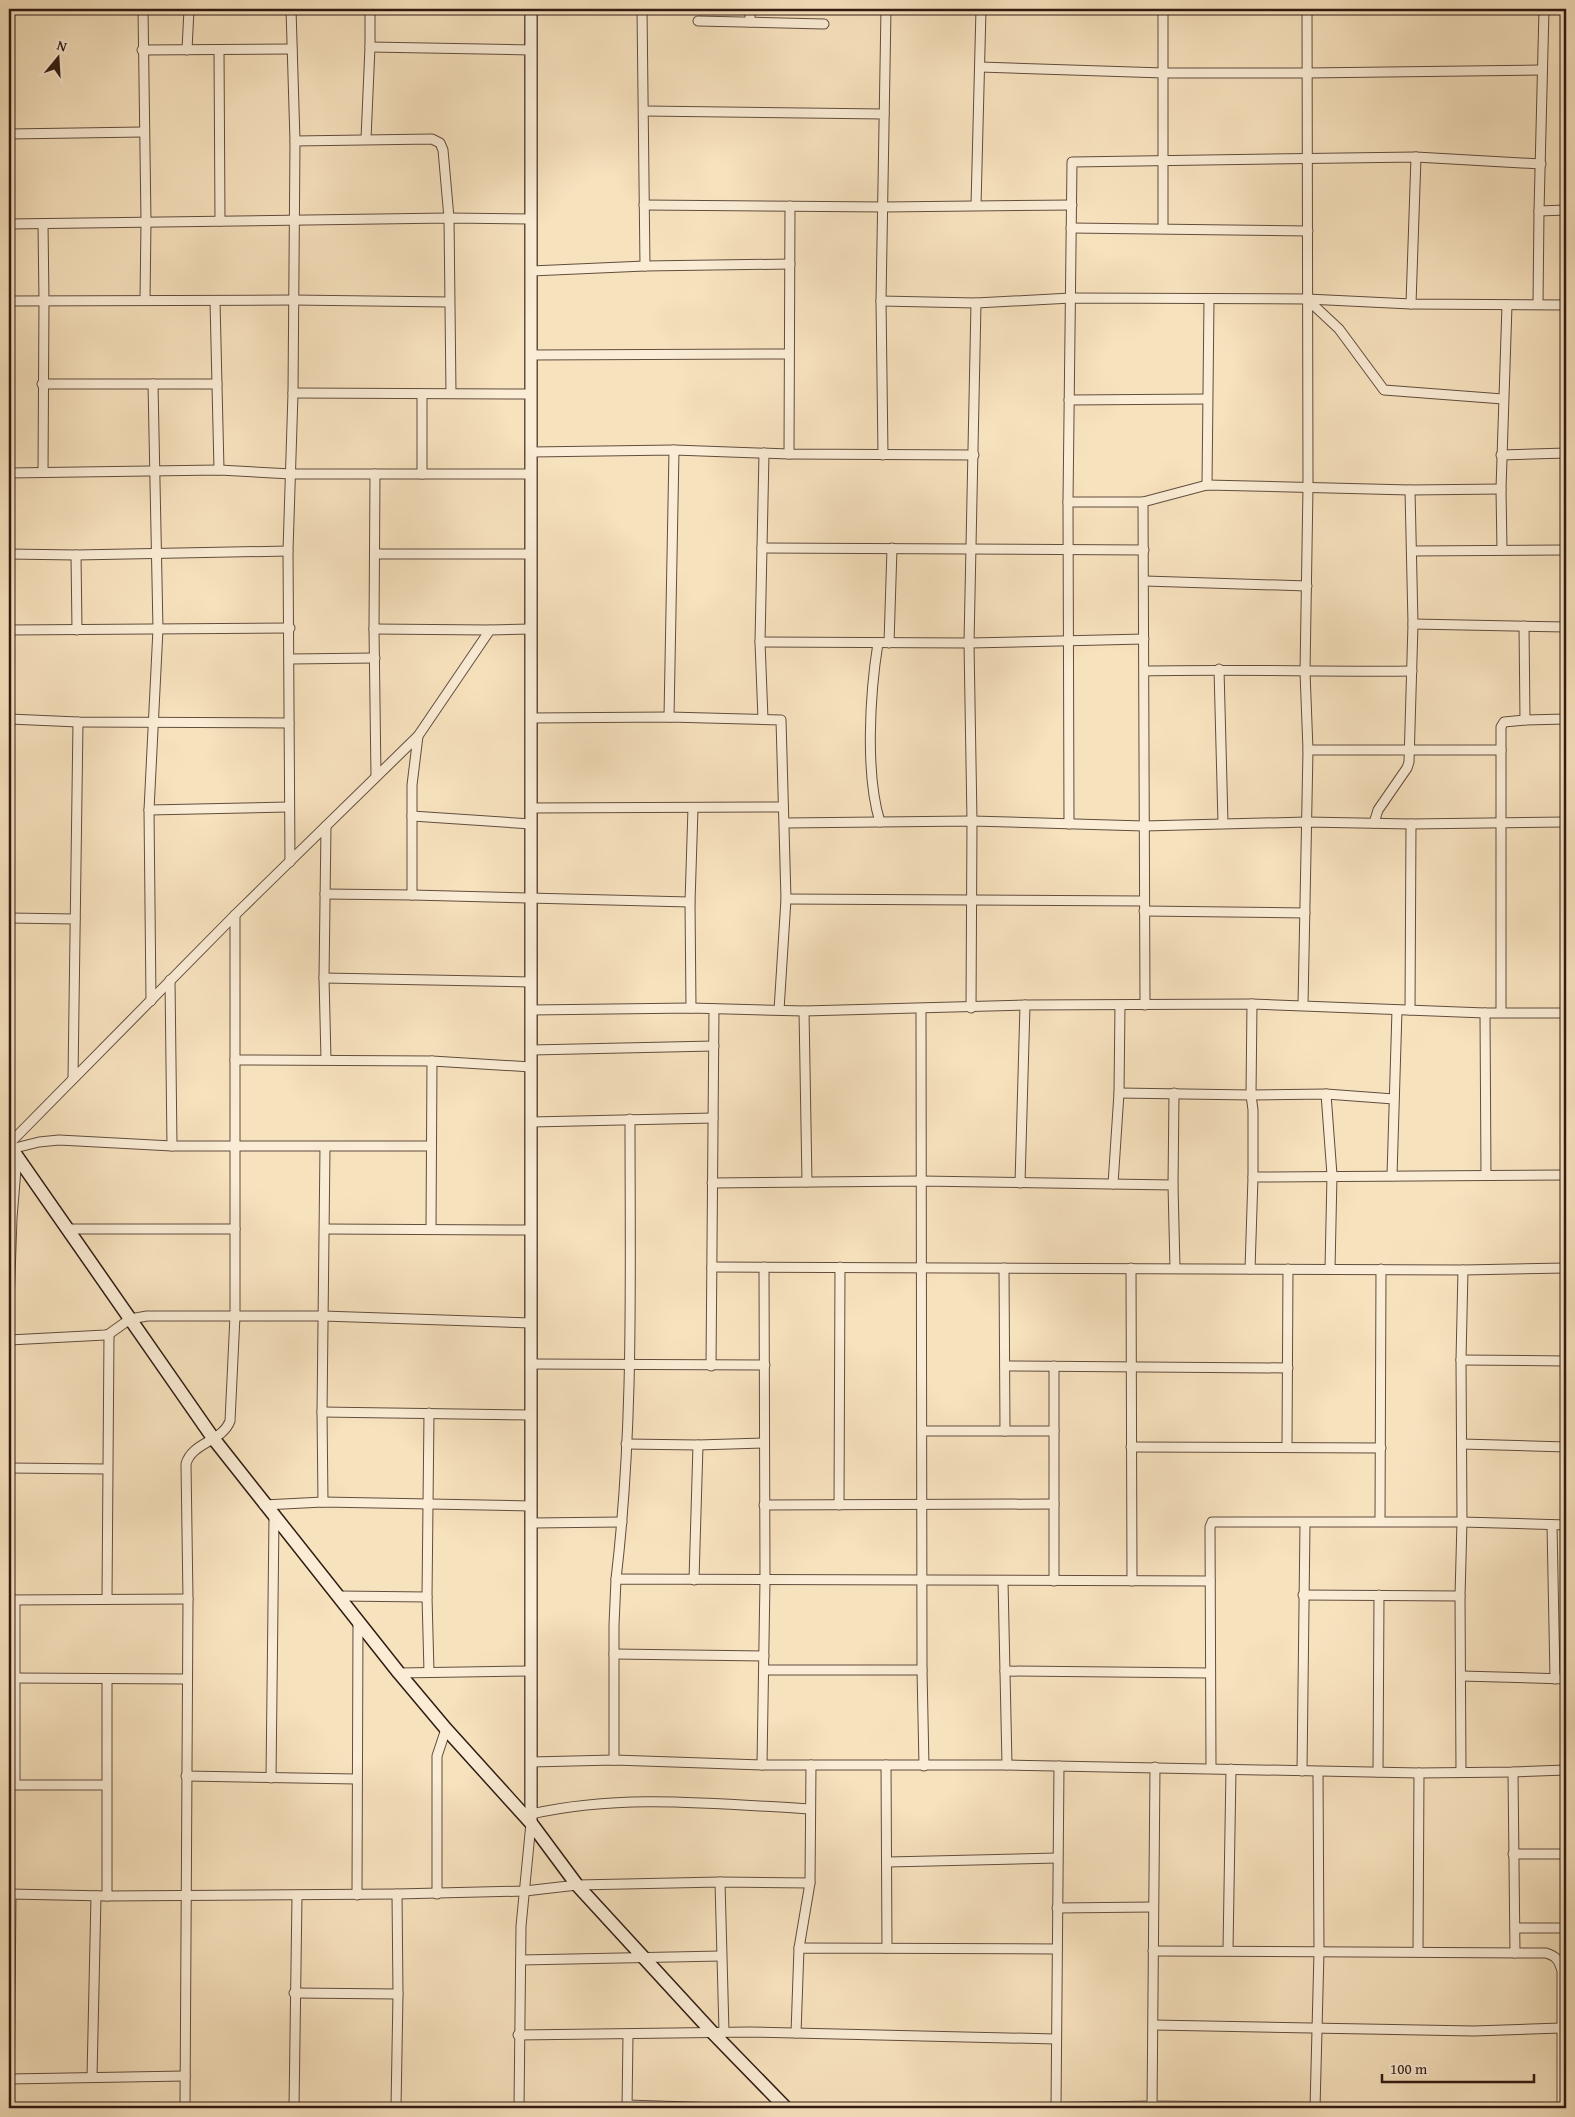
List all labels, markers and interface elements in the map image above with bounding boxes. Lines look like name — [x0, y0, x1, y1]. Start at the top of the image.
north arrow — [32, 32, 82, 82]
text: N — [54, 35, 70, 57]
scale bar — [1382, 2052, 1535, 2084]
text: 100 m — [1390, 2058, 1428, 2079]

